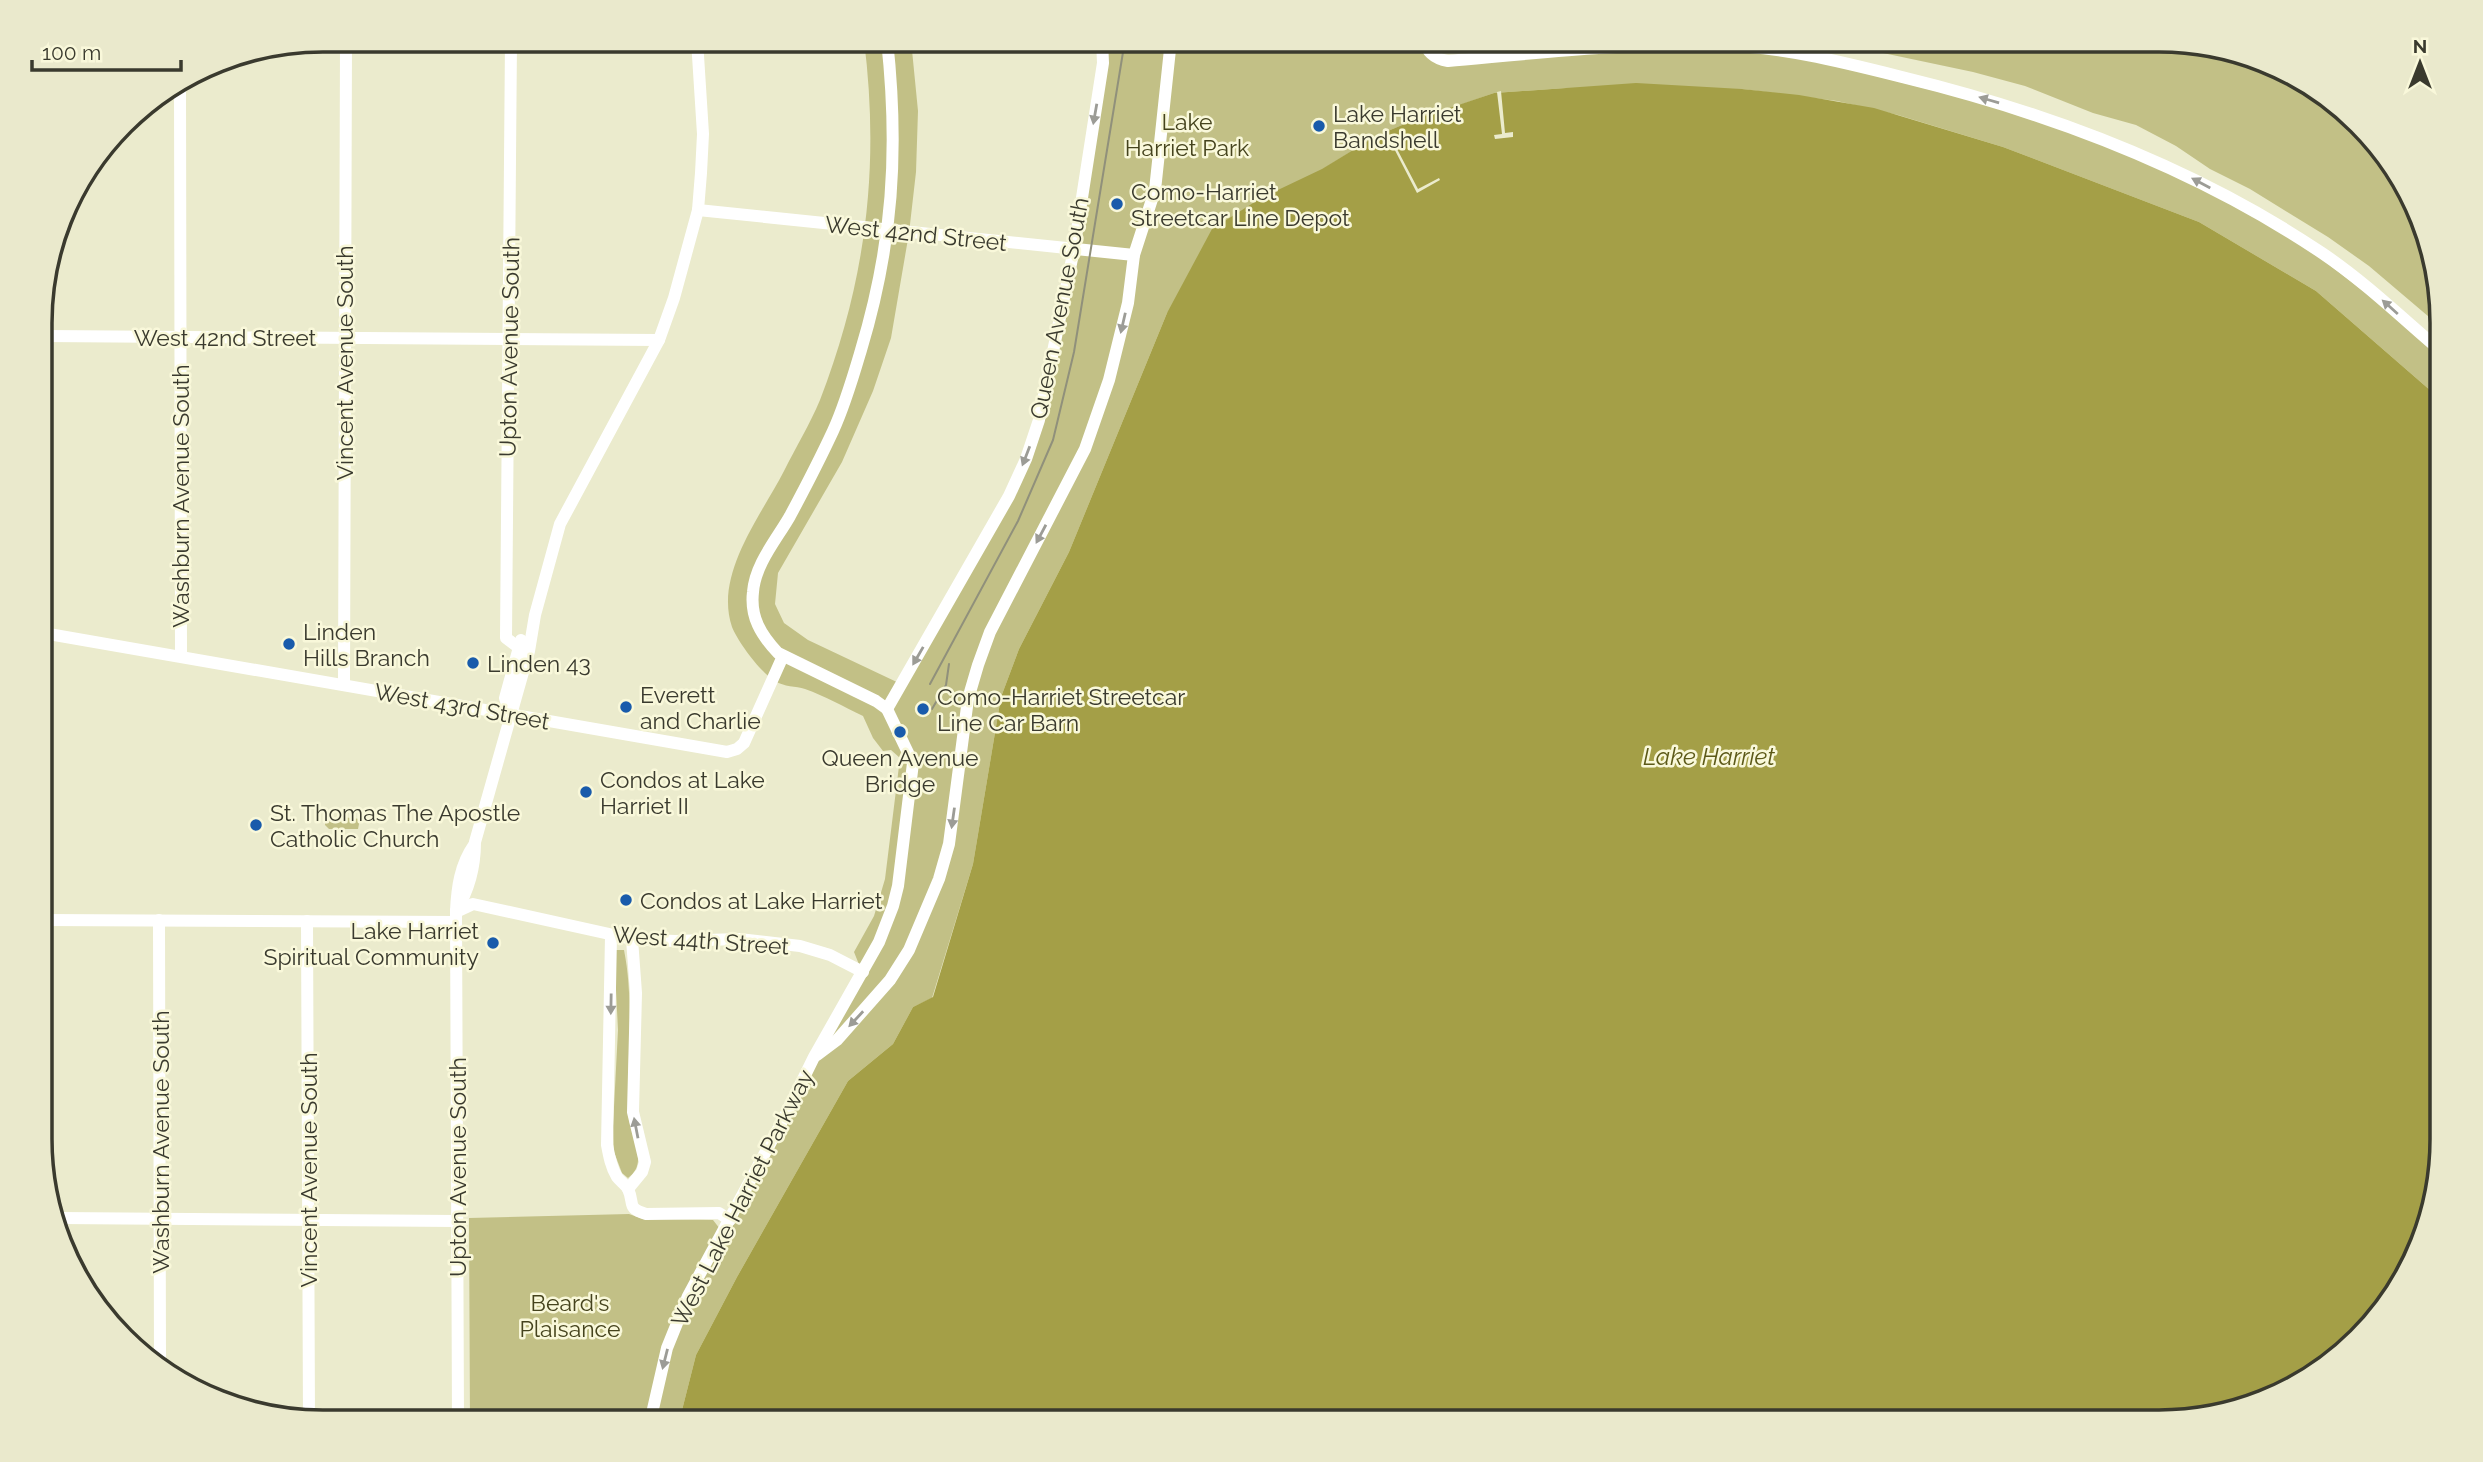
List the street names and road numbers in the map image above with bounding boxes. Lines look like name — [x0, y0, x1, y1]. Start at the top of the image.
street label: Queen Avenue South — [1024, 195, 1094, 421]
street label: West 42nd Street — [824, 210, 1008, 256]
street label: Upton Avenue South — [494, 237, 524, 457]
street label: Vincent Avenue South — [331, 245, 358, 481]
street label: West 42nd Street — [134, 324, 317, 351]
street label: Washburn Avenue South — [167, 364, 194, 628]
street label: West 43rd Street — [372, 677, 552, 735]
street label: West 44th Street — [612, 920, 790, 960]
street label: Washburn Avenue South — [147, 1010, 174, 1274]
street label: Vincent Avenue South — [295, 1052, 322, 1288]
street label: Upton Avenue South — [444, 1057, 471, 1277]
street label: West Lake Harriet Parkway — [665, 1065, 819, 1331]

